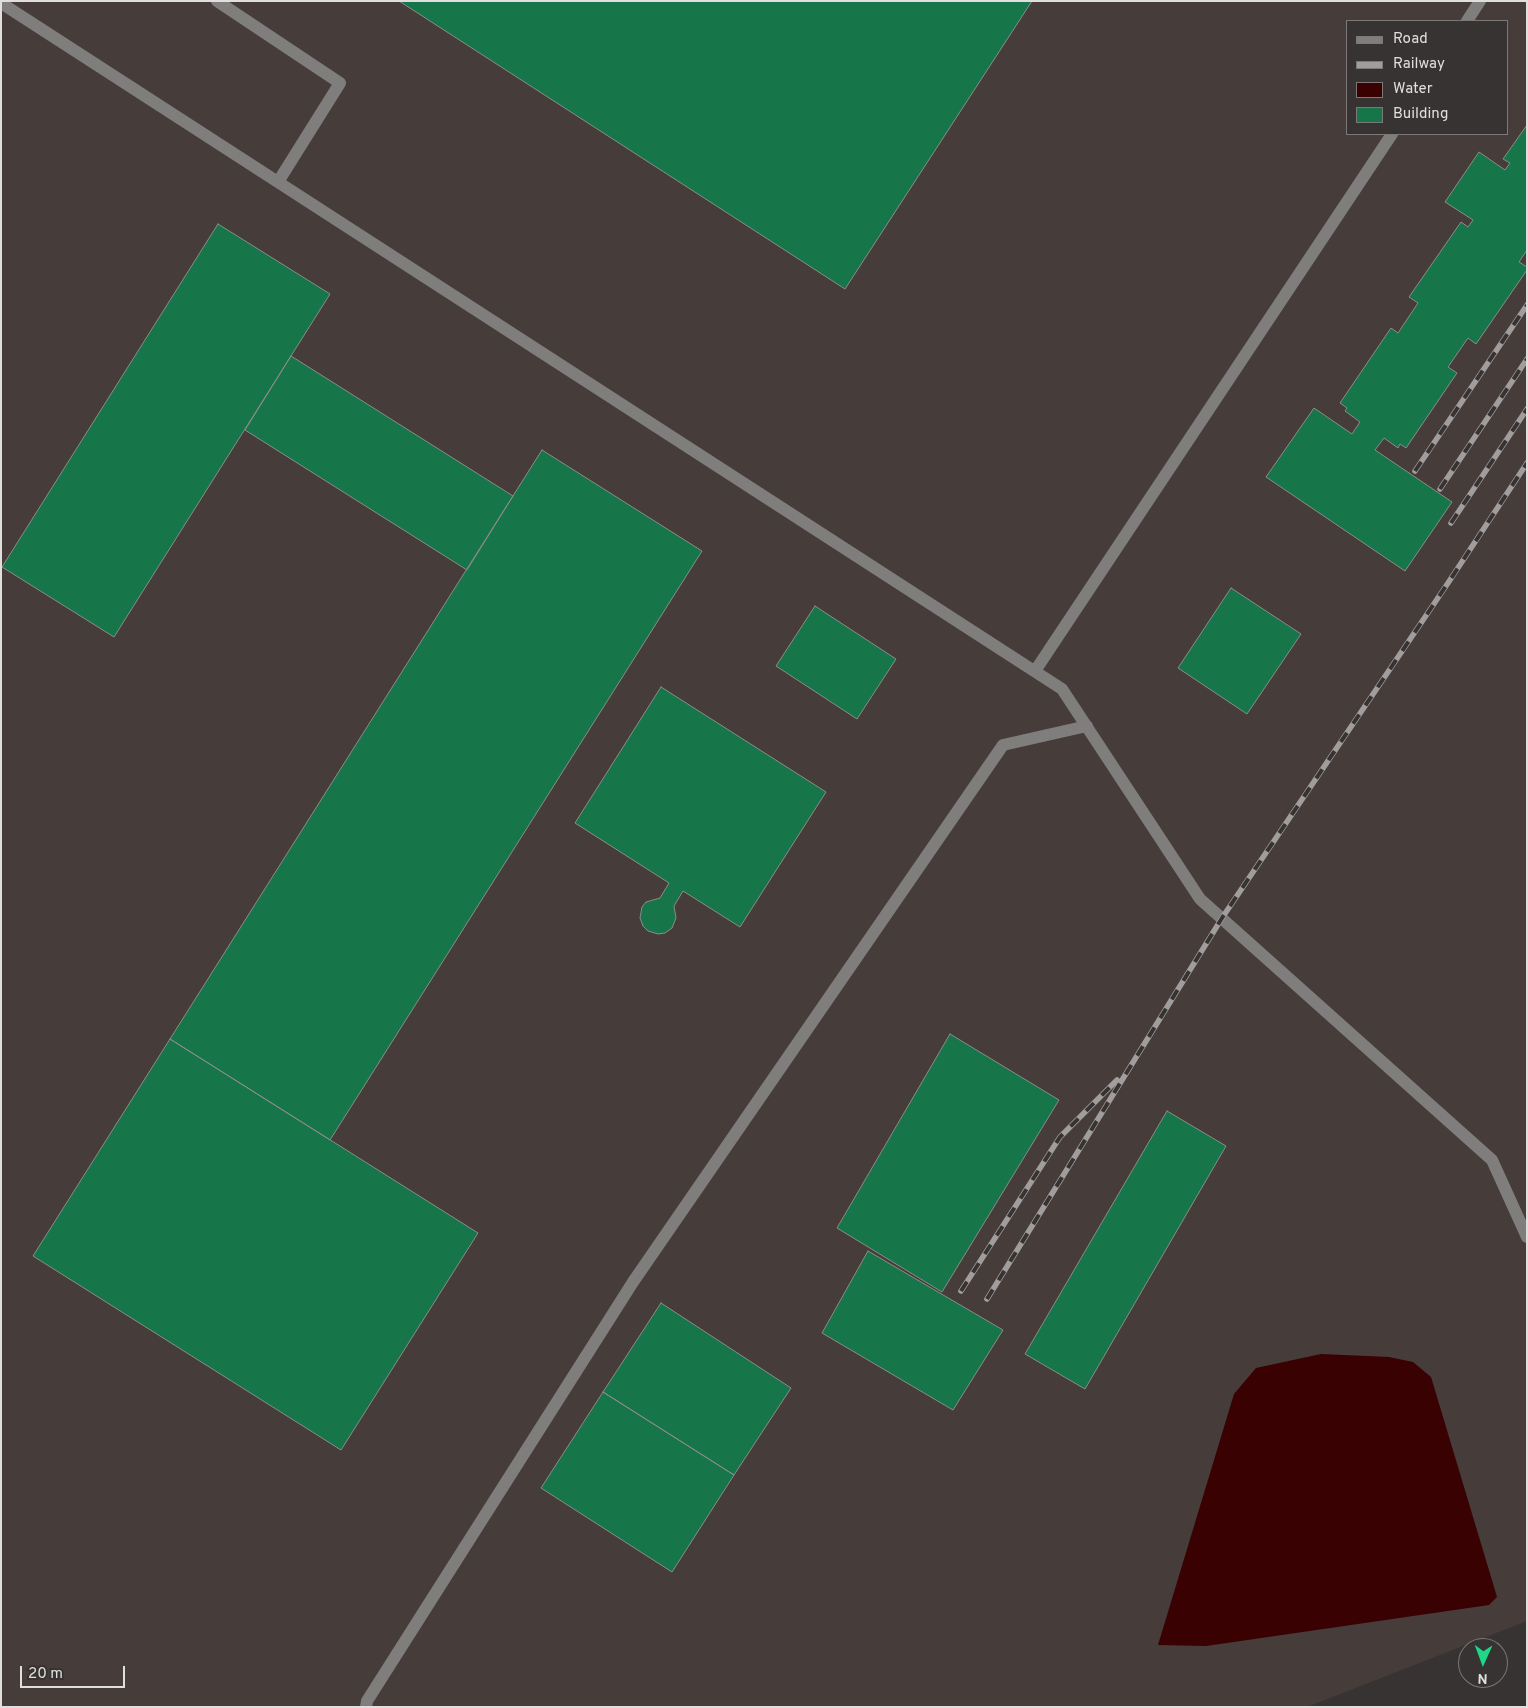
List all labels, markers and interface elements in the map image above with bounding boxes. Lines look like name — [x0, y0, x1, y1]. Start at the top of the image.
legend — [1346, 20, 1508, 135]
text: Road — [1393, 30, 1428, 49]
text: Railway — [1393, 55, 1445, 74]
text: Water — [1393, 80, 1432, 99]
text: Building — [1393, 105, 1448, 124]
north arrow — [1458, 1638, 1508, 1688]
scale bar — [22, 1656, 128, 1688]
text: 20 m — [28, 1665, 63, 1684]
text: N — [1477, 1669, 1488, 1686]

